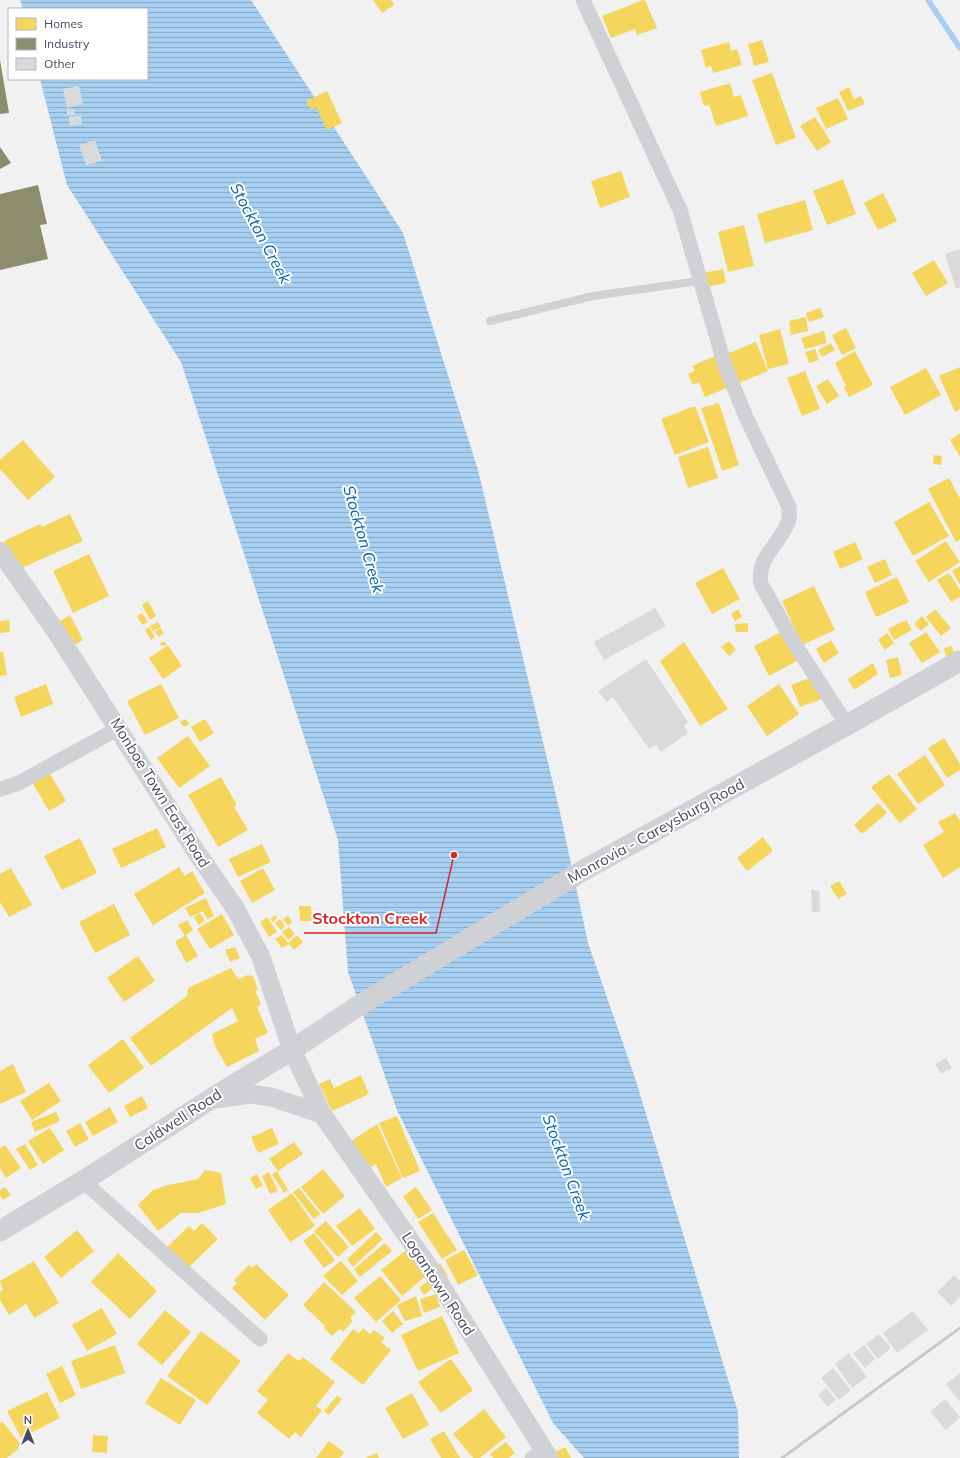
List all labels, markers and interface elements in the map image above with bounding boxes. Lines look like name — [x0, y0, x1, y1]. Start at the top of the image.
legend — [8, 8, 148, 80]
text: Homes — [44, 16, 83, 31]
text: Industry — [44, 36, 90, 51]
text: Other — [44, 56, 76, 71]
water label: Stockton Creek — [226, 179, 296, 287]
water label: Stockton Creek — [339, 483, 389, 596]
street label: Monboe Town East Road — [107, 714, 214, 871]
street label: Monrovia - Careysburg Road — [564, 774, 747, 887]
callout: Stockton Creek — [304, 905, 436, 933]
text: Stockton Creek — [312, 908, 429, 928]
street label: Caldwell Road — [130, 1084, 225, 1155]
water label: Stockton Creek — [539, 1111, 596, 1223]
street label: Logantown Road — [398, 1228, 479, 1339]
north arrow — [8, 1410, 48, 1450]
text: N — [24, 1413, 32, 1427]

